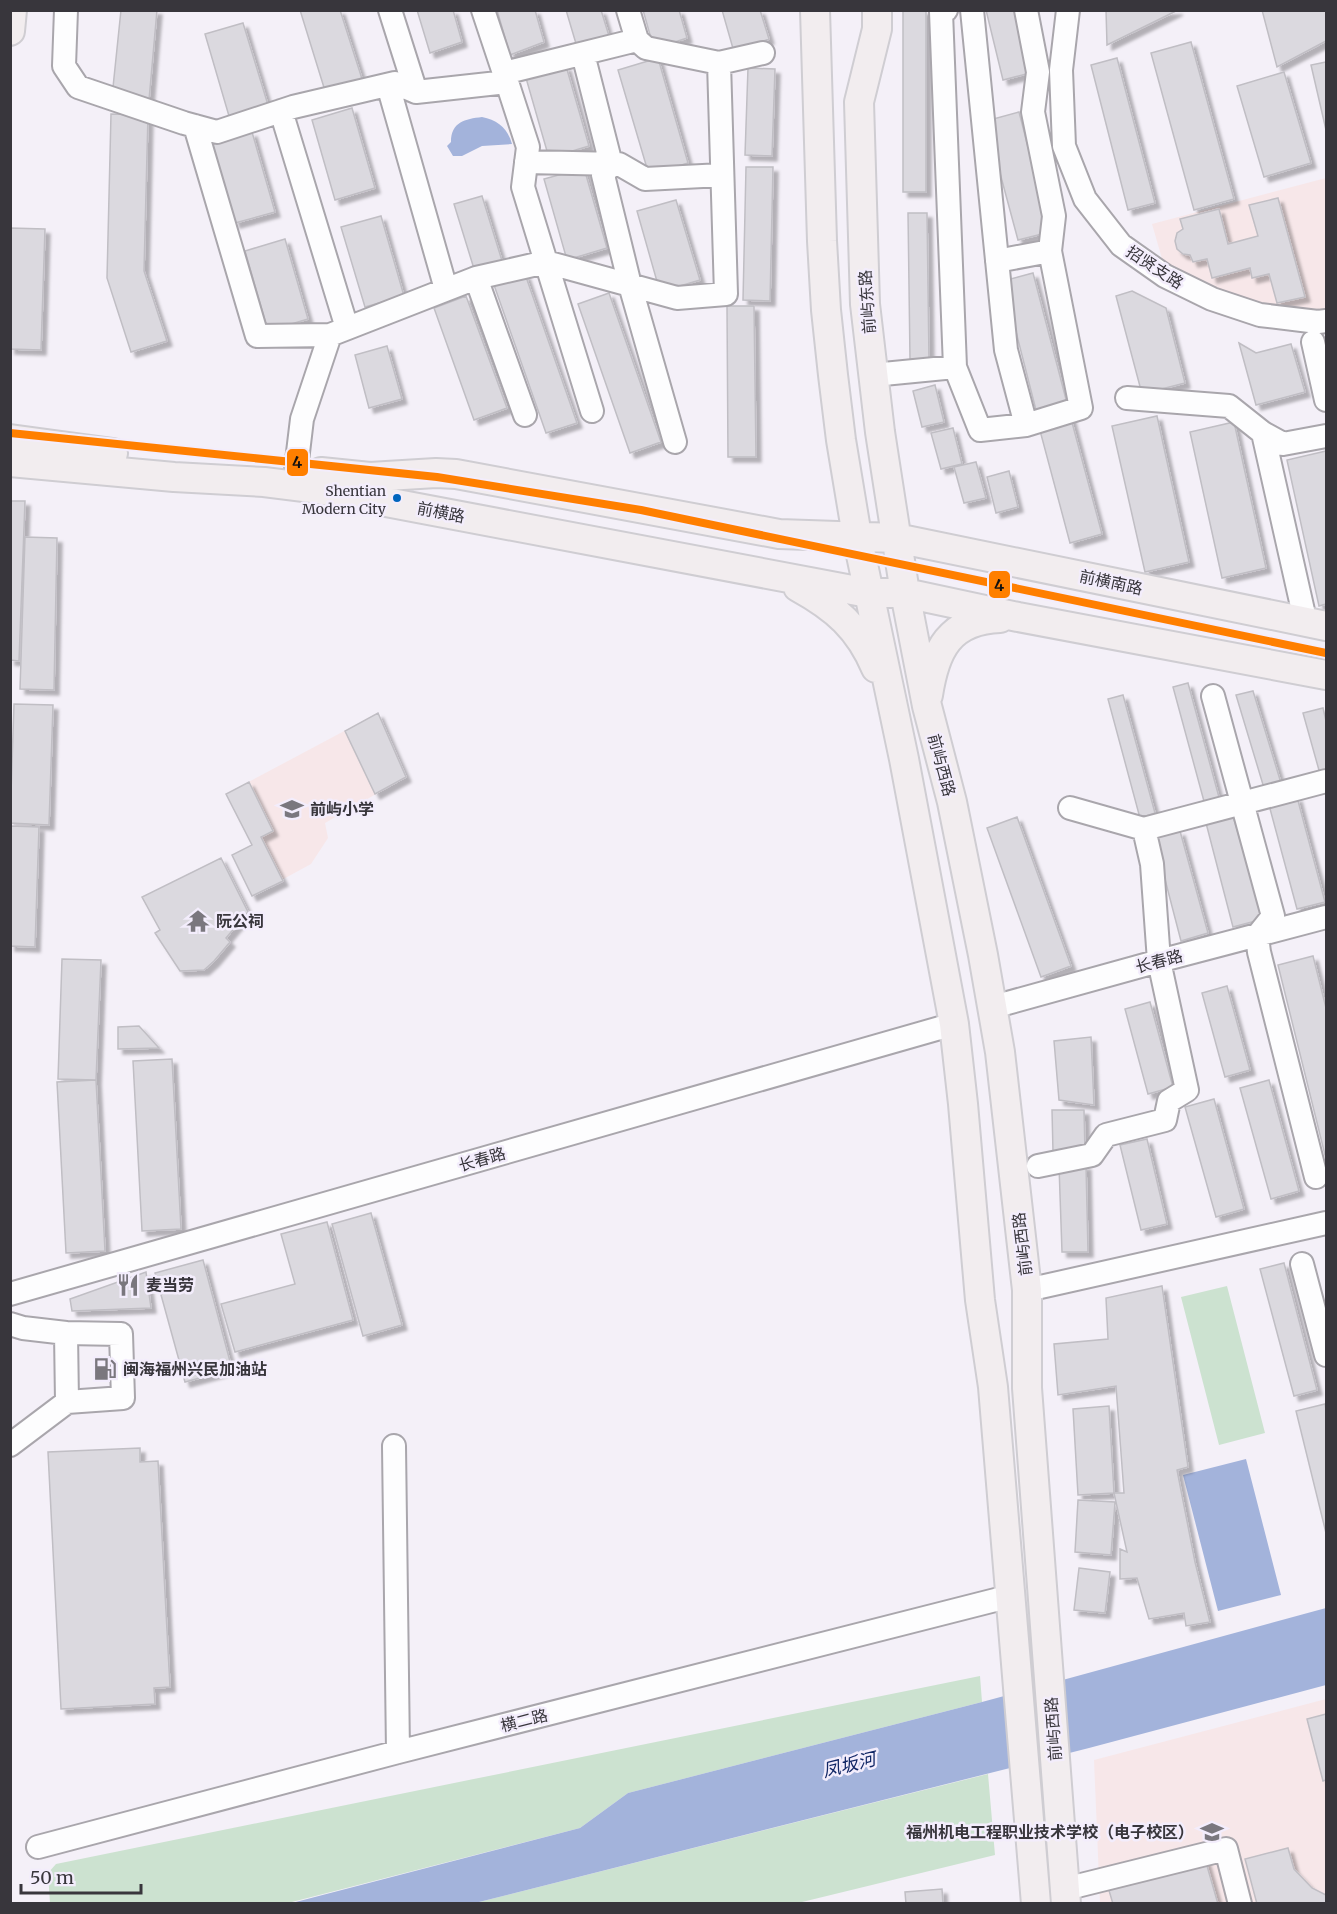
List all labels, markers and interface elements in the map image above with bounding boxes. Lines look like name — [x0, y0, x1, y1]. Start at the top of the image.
street label: 招贤支路 — [1123, 241, 1187, 293]
street label: 前屿东路 — [855, 269, 879, 335]
line badge: 4 — [286, 448, 309, 477]
text: 4 — [292, 452, 302, 472]
place label: Shentian Modern City — [302, 482, 387, 518]
marker: Shentian Modern City — [391, 492, 403, 504]
street label: 前横路 — [416, 498, 466, 526]
street label: 前横南路 — [1078, 566, 1144, 598]
line badge: 4 — [988, 570, 1011, 599]
text: 4 — [994, 575, 1004, 595]
street label: 前屿西路 — [924, 731, 960, 799]
school or university icon: 前屿小学 — [279, 796, 305, 822]
place label: 前屿小学 — [310, 799, 374, 819]
temple icon: 阮公祠 — [185, 908, 211, 934]
place label: 阮公祠 — [216, 911, 264, 931]
street label: 长春路 — [1133, 945, 1185, 977]
street label: 长春路 — [456, 1143, 508, 1175]
street label: 前屿西路 — [1008, 1211, 1036, 1277]
restaurant icon: 麦当劳 — [115, 1272, 141, 1298]
place label: 麦当劳 — [146, 1275, 194, 1295]
fuel station icon: 闽海福州兴民加油站 — [92, 1356, 118, 1382]
place label: 闽海福州兴民加油站 — [123, 1359, 267, 1379]
street label: 前屿西路 — [1041, 1696, 1065, 1762]
street label: 横二路 — [498, 1704, 550, 1736]
water label: 凤坂河 — [820, 1746, 881, 1782]
school or university icon: 福州机电工程职业技术学校（电子校区） — [1199, 1819, 1225, 1845]
place label: 福州机电工程职业技术学校（电子校区） — [906, 1822, 1194, 1842]
scale bar — [21, 1857, 141, 1895]
text: 50 m — [30, 1866, 74, 1889]

